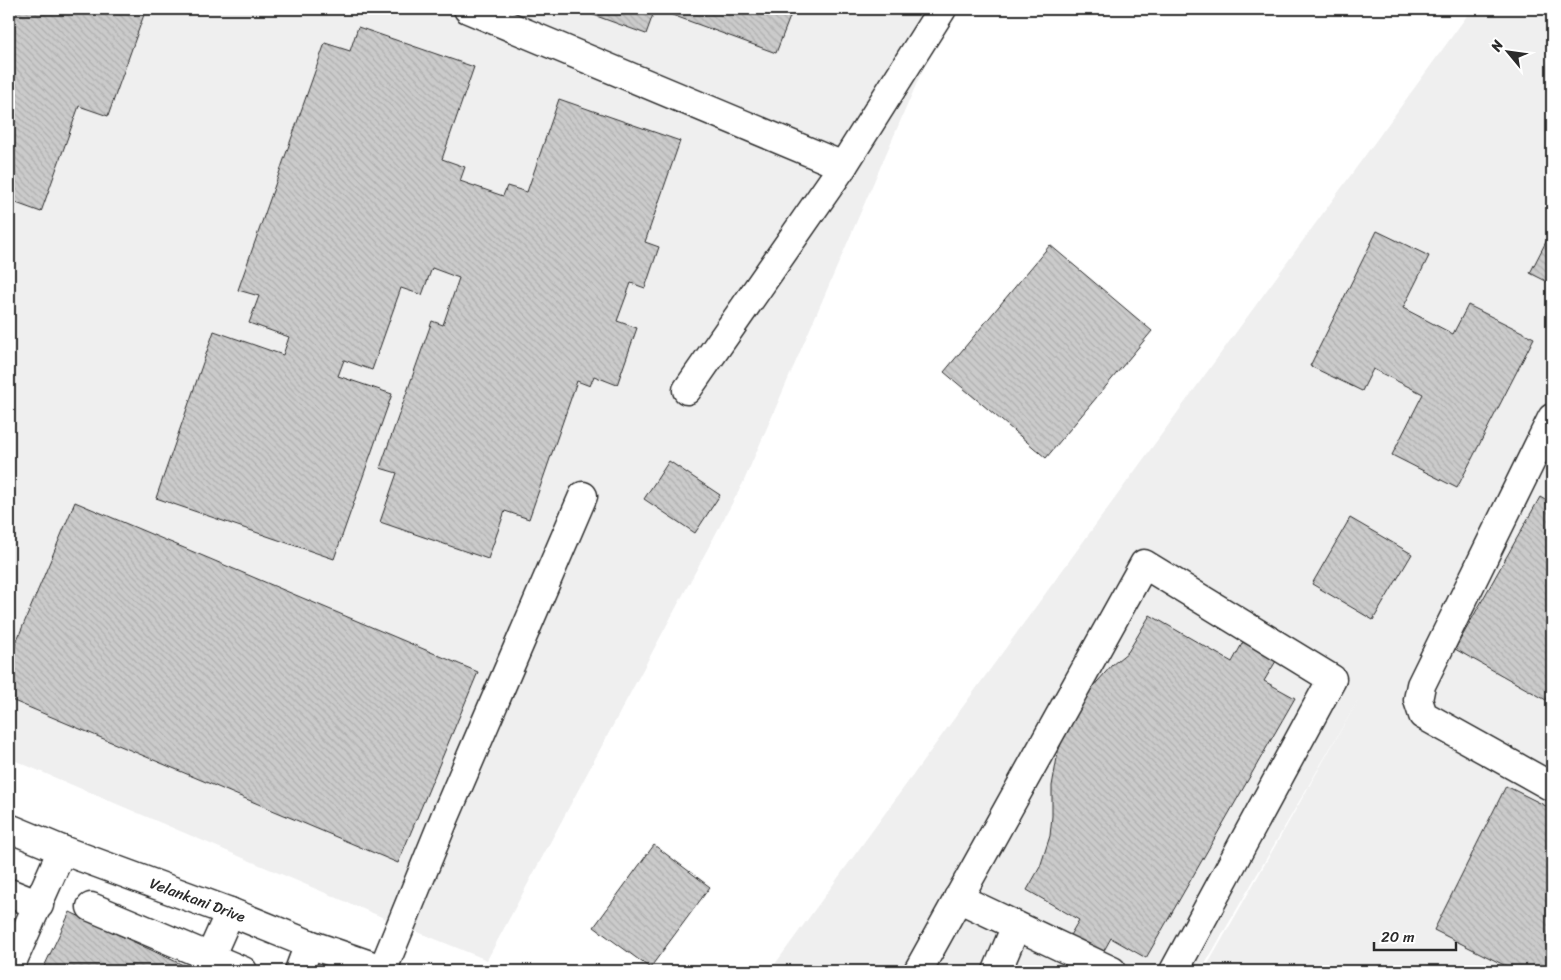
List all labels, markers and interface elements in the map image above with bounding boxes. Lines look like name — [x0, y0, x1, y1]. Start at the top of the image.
north arrow — [1484, 28, 1534, 78]
text: N — [1483, 35, 1510, 57]
street label: Velankani Drive — [146, 870, 250, 930]
scale bar — [1374, 920, 1456, 952]
text: 20 m — [1381, 924, 1415, 950]

